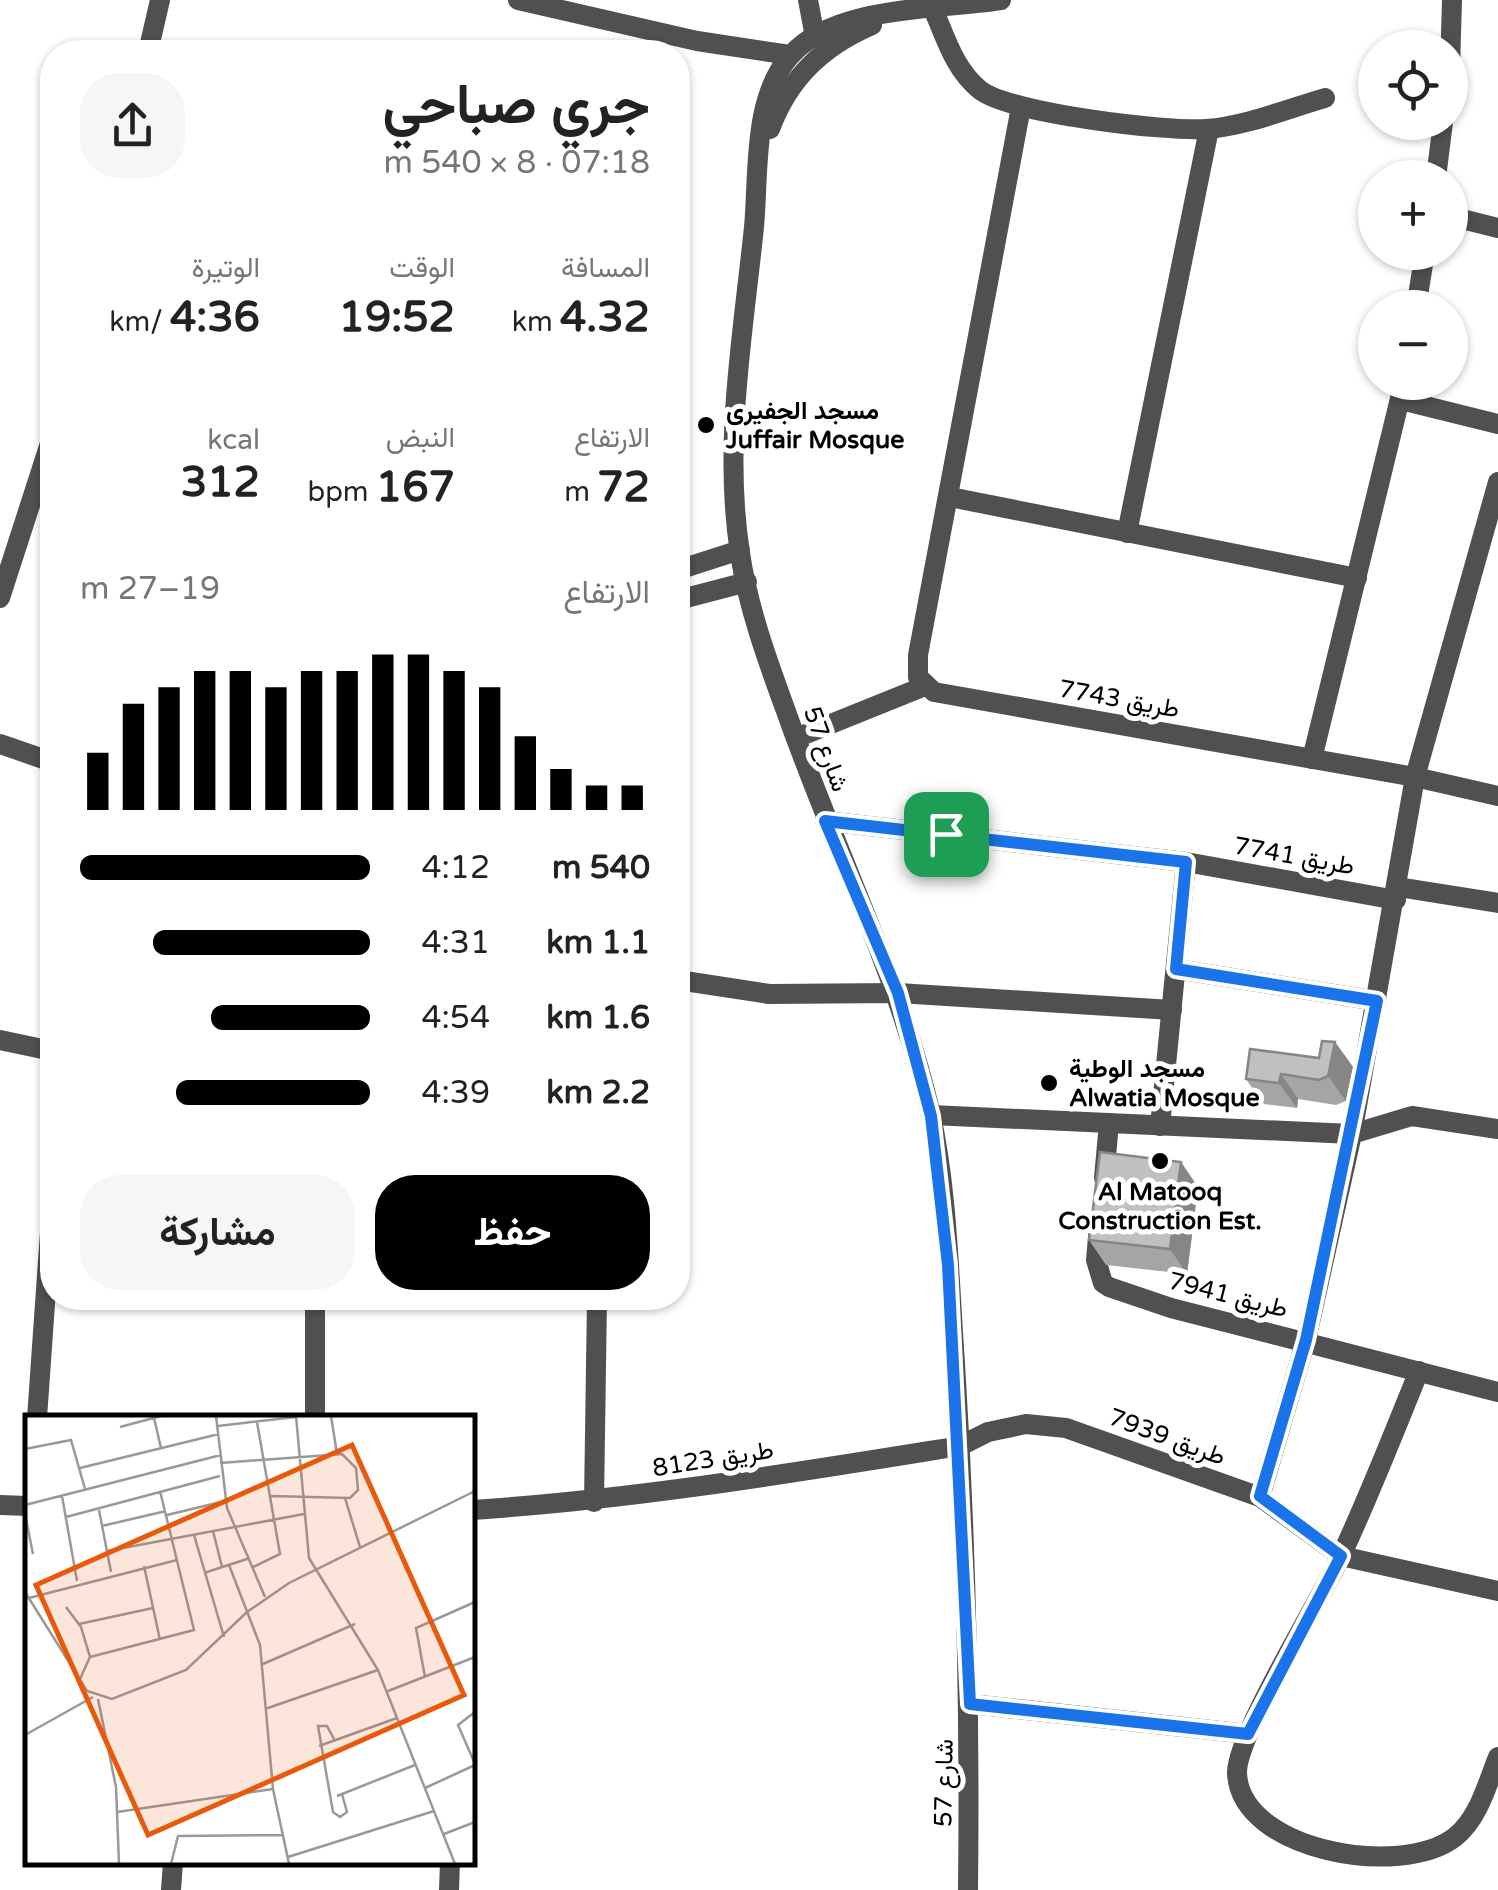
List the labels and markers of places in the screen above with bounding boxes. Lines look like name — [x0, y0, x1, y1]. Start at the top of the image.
place label: مسجد الجفيري Juffair Mosque — [725, 396, 904, 455]
marker: مسجد الجفيري Juffair Mosque — [695, 414, 717, 436]
pin — [904, 792, 989, 877]
place label: مسجد الوطية Alwatia Mosque — [1069, 1054, 1260, 1113]
marker: مسجد الوطية Alwatia Mosque — [1038, 1072, 1060, 1094]
marker: Al Matooq Construction Est. — [1149, 1150, 1171, 1172]
place label: Al Matooq Construction Est. — [1058, 1177, 1262, 1236]

